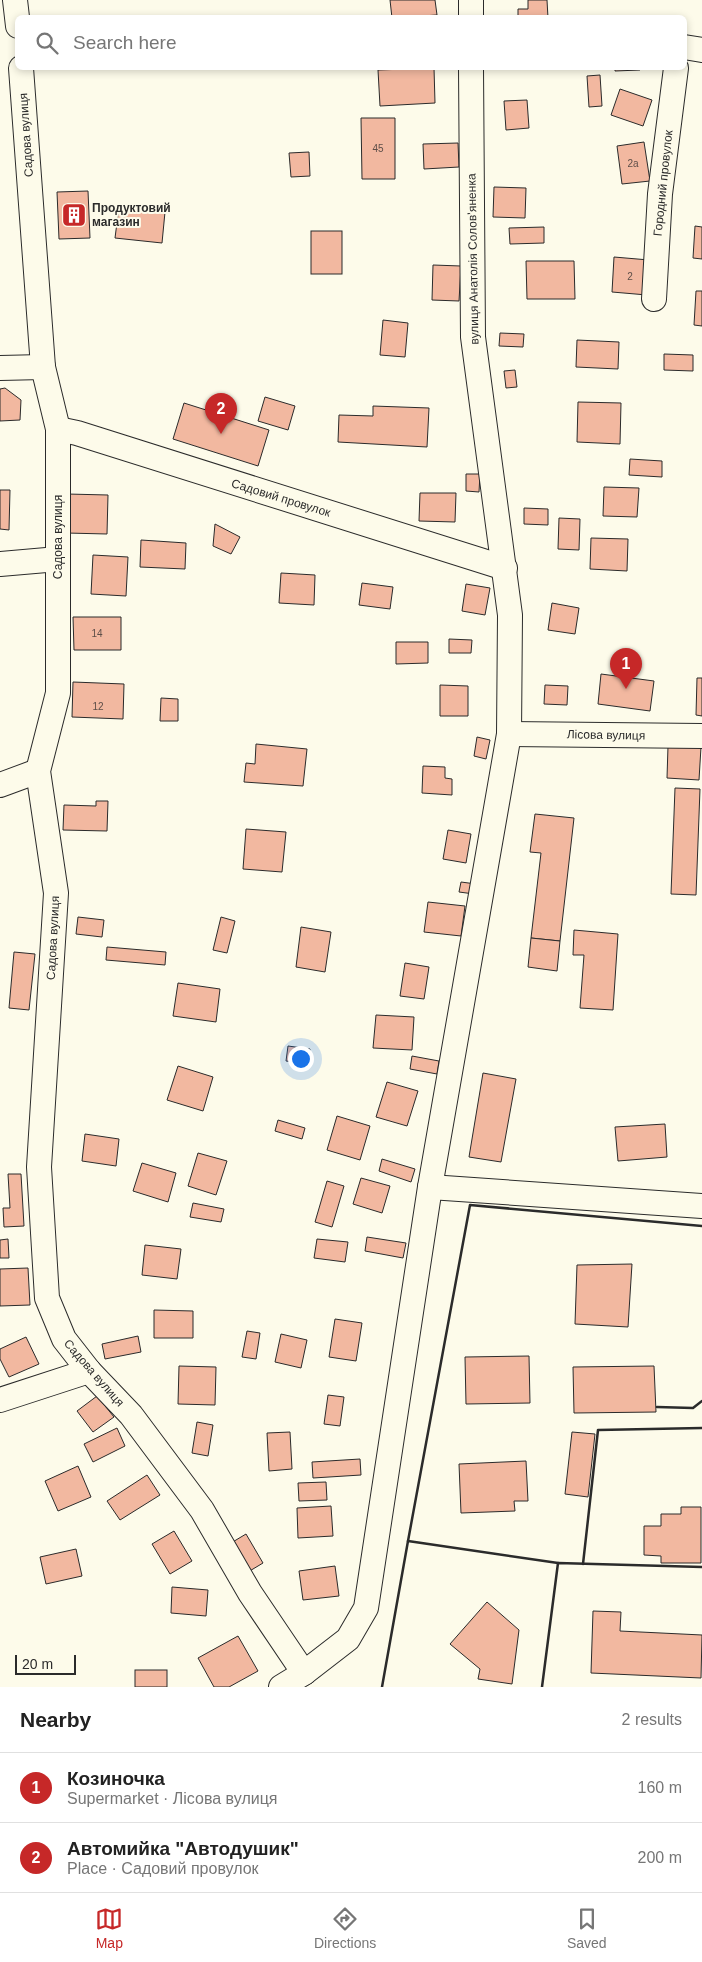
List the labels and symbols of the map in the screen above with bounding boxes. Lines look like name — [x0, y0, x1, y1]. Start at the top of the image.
street label: Садова вулиця — [16, 92, 36, 178]
street label: Городний провулок — [650, 129, 676, 237]
house number: 45 — [372, 143, 384, 154]
house number: 2а — [627, 158, 639, 169]
street label: вулиця Анатолія Соловʼяненка — [465, 173, 481, 345]
place label: Продуктовий магазин — [92, 201, 171, 229]
building icon: Продуктовий магазин — [61, 202, 87, 228]
house number: 2 — [627, 271, 633, 282]
pin: 2 — [205, 393, 237, 434]
street label: Садовий провулок — [230, 476, 333, 520]
street label: Садова вулиця — [51, 495, 65, 579]
house number: 14 — [91, 628, 103, 639]
pin: 1 — [610, 648, 642, 689]
house number: 12 — [92, 701, 104, 712]
street label: Лісова вулиця — [567, 727, 645, 743]
street label: Садова вулиця — [44, 896, 62, 980]
your location — [288, 1046, 314, 1072]
street label: Садова вулиця — [61, 1337, 127, 1409]
scale bar — [15, 1652, 76, 1675]

